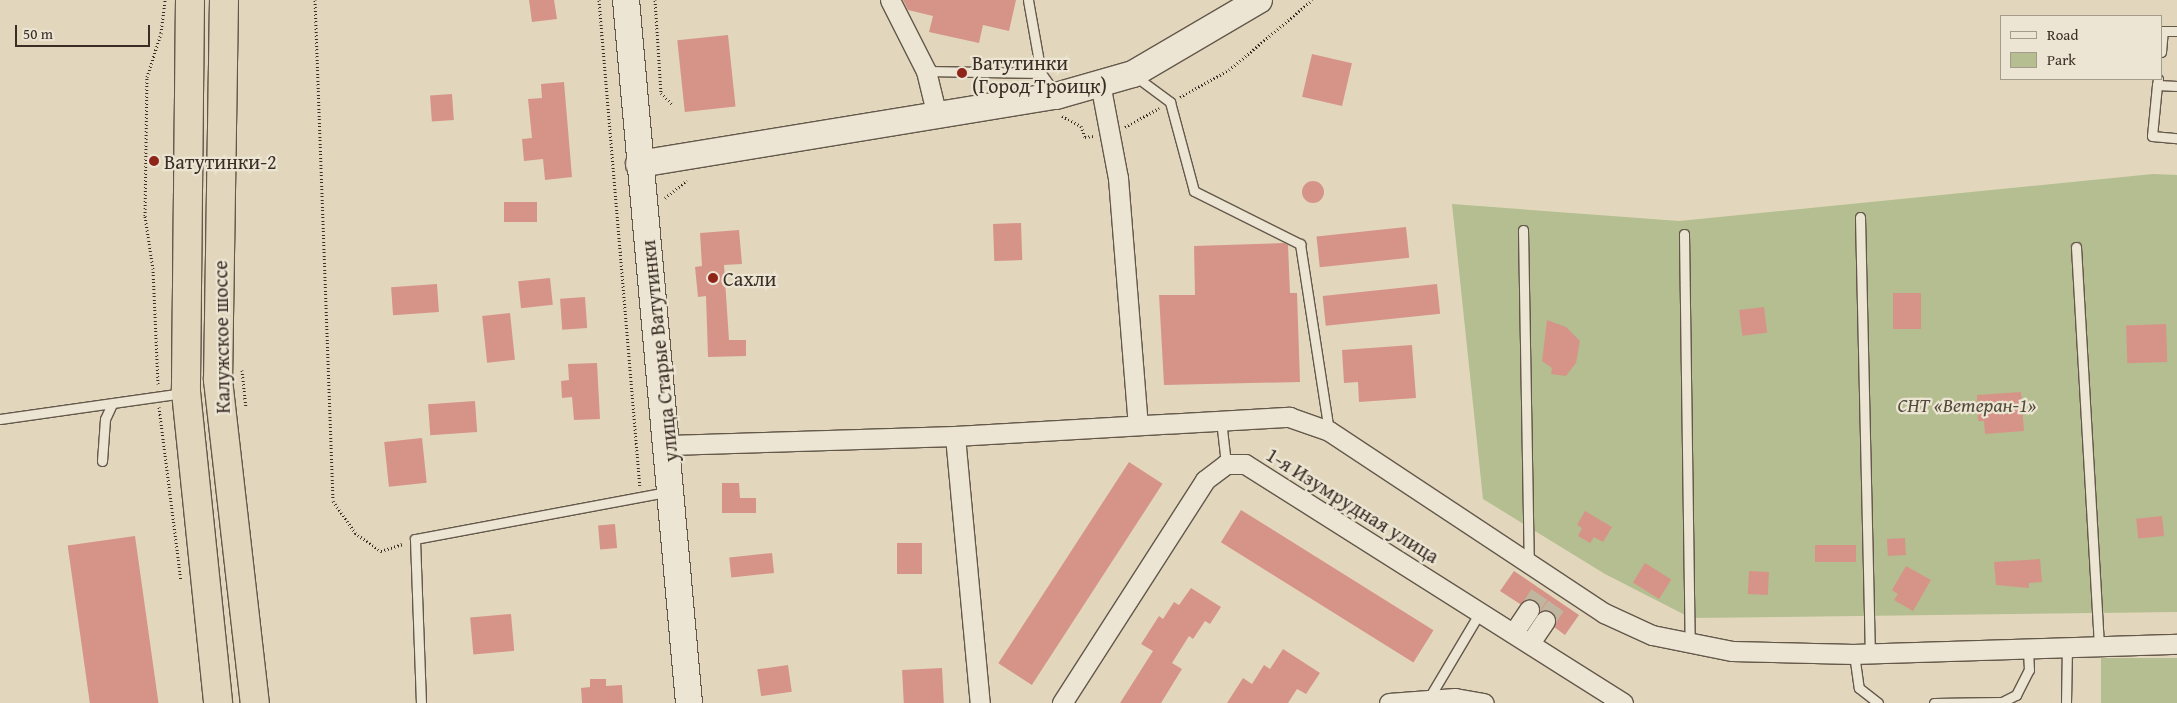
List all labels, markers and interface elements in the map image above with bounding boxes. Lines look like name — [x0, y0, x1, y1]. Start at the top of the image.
scale bar — [18, 15, 152, 47]
legend — [2000, 15, 2162, 80]
text: 50 m — [23, 23, 53, 44]
text: Road — [2047, 24, 2078, 45]
text: Park — [2047, 49, 2076, 70]
place label: Ватутинки (Город Троицк) — [972, 50, 1107, 97]
marker: Ватутинки (Город Троицк) — [956, 67, 968, 79]
place label: Ватутинки-2 — [164, 149, 277, 173]
marker: Ватутинки-2 — [148, 155, 160, 167]
street label: улица Старые Ватутинки — [635, 239, 683, 463]
street label: Калужское шоссе — [208, 260, 234, 414]
place label: Сахли — [723, 266, 776, 290]
marker: Сахли — [707, 272, 719, 284]
park label: СНТ «Ветеран-1» — [1897, 392, 2037, 416]
street label: 1-я Изумрудная улица — [1262, 442, 1444, 568]

